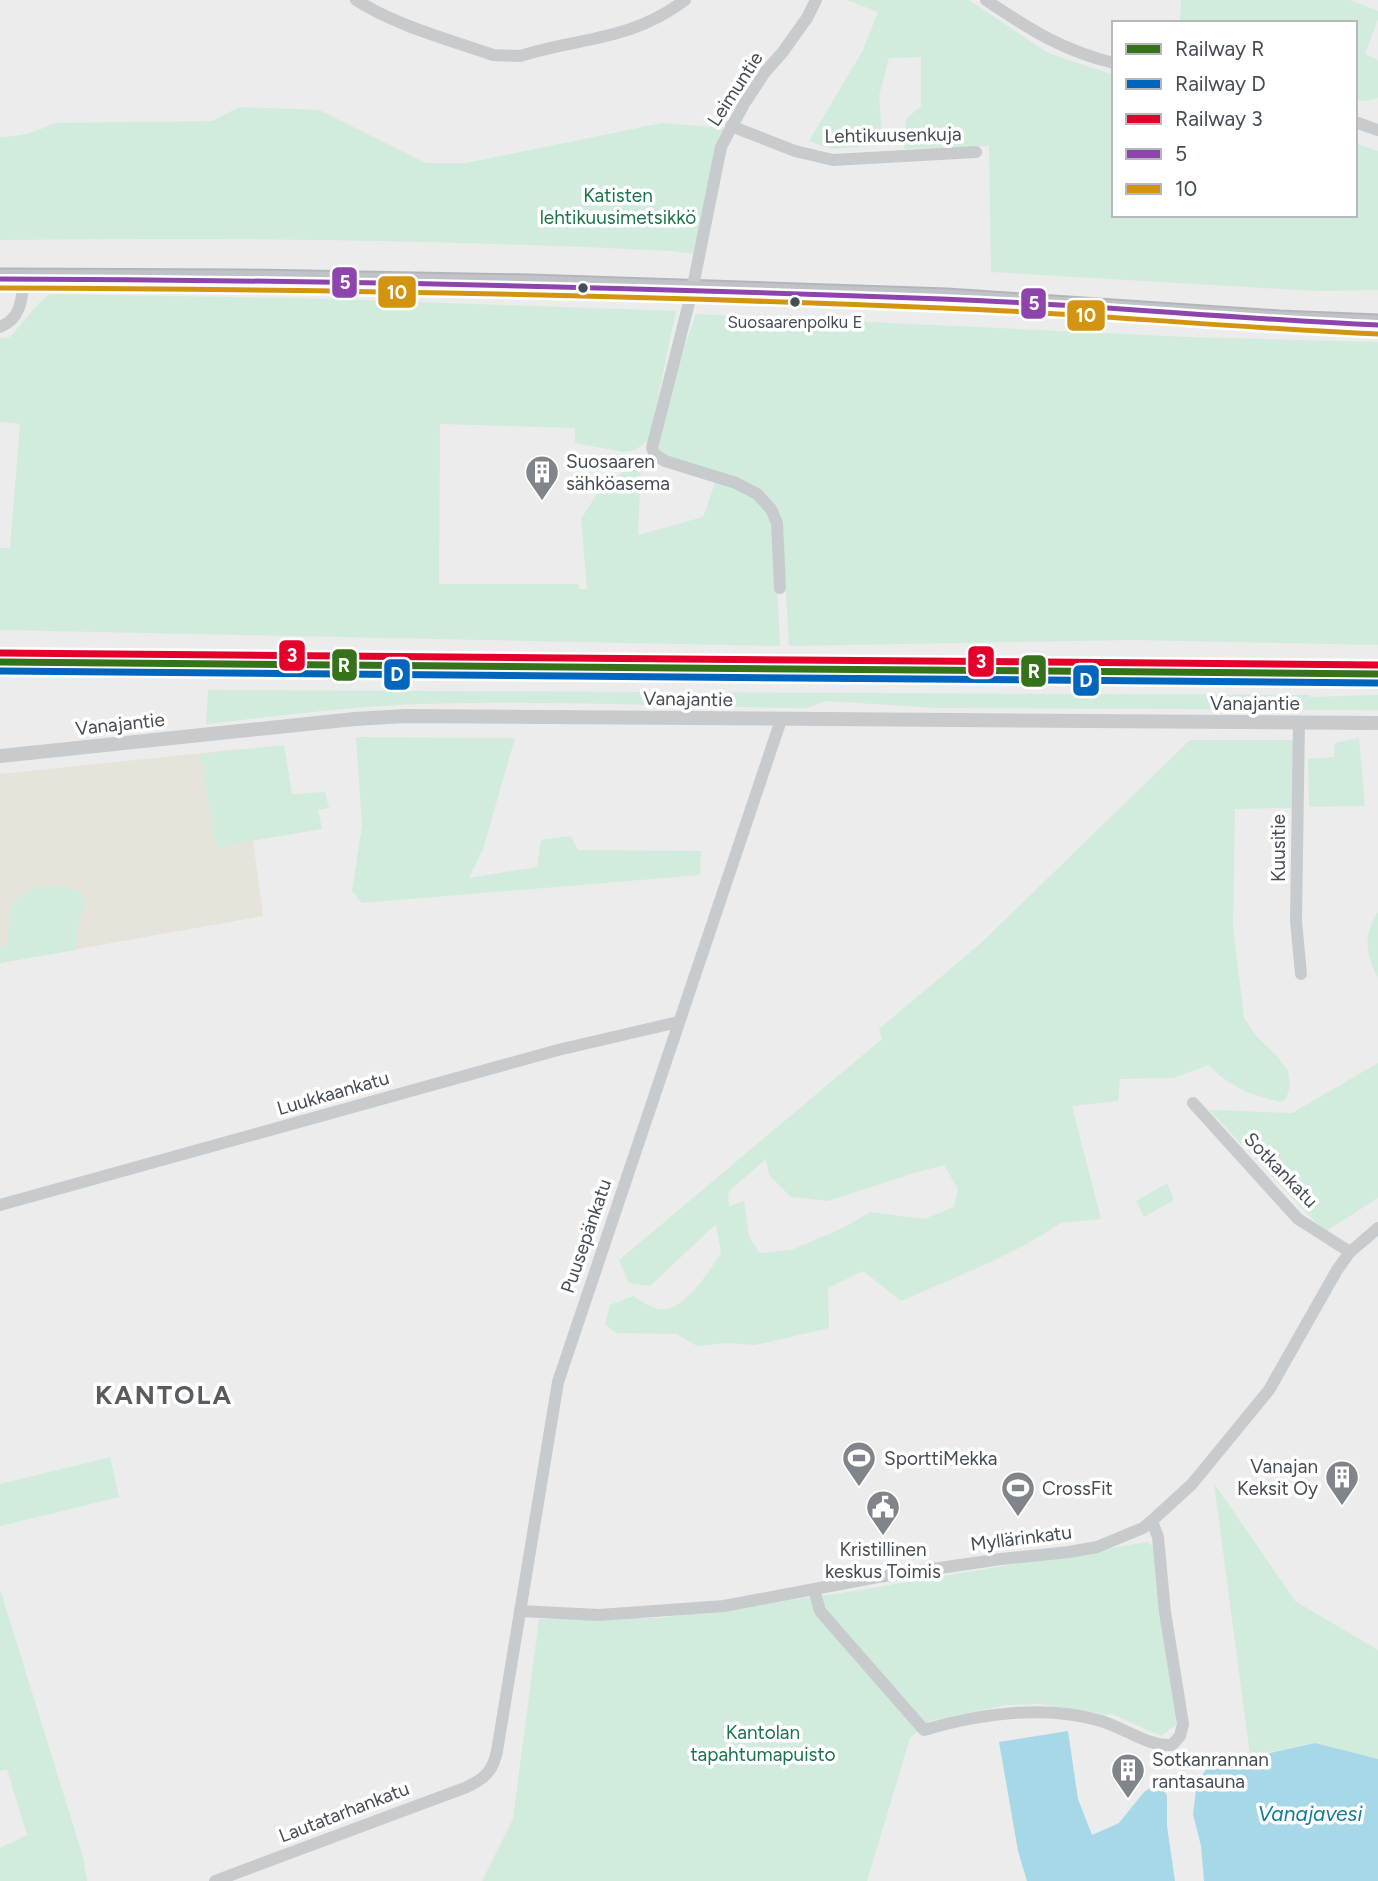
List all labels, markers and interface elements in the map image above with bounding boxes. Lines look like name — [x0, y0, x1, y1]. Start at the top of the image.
legend — [1112, 21, 1357, 217]
text: Railway R — [1175, 36, 1265, 61]
street label: Leimuntie — [702, 48, 768, 130]
text: Railway D — [1175, 71, 1266, 96]
text: Railway 3 — [1175, 106, 1263, 131]
street label: Lehtikuusenkuja — [824, 122, 962, 148]
text: 5 — [1175, 141, 1187, 166]
text: 10 — [1175, 176, 1197, 201]
park label: Katisten lehtikuusimetsikkö — [540, 184, 696, 229]
line badge: 5 — [331, 266, 358, 299]
text: 5 — [339, 271, 351, 294]
line badge: 10 — [377, 275, 417, 309]
text: 10 — [387, 281, 407, 304]
unlabelled marker — [576, 281, 590, 295]
line badge: 5 — [1020, 287, 1047, 320]
text: 5 — [1028, 292, 1040, 315]
marker: Suosaarenpolku E — [788, 295, 802, 309]
line badge: 10 — [1066, 299, 1106, 332]
text: 10 — [1076, 304, 1096, 327]
place label: Suosaarenpolku E — [727, 312, 863, 332]
place label: Suosaaren sähköasema — [566, 450, 670, 495]
building icon: Suosaaren sähköasema — [523, 453, 561, 502]
line badge: 3 — [278, 639, 306, 672]
text: 3 — [287, 644, 297, 667]
line badge: 3 — [967, 645, 995, 678]
line badge: R — [331, 648, 358, 682]
text: 3 — [976, 650, 986, 673]
text: R — [338, 654, 350, 677]
line badge: R — [1020, 654, 1047, 688]
line badge: D — [383, 658, 411, 691]
text: R — [1028, 660, 1040, 683]
text: D — [390, 663, 404, 686]
line badge: D — [1072, 664, 1100, 697]
text: D — [1079, 669, 1093, 692]
street label: Vanajantie — [643, 687, 733, 711]
street label: Vanajantie — [1210, 692, 1300, 715]
street label: Vanajantie — [74, 708, 166, 740]
street label: Kuusitie — [1267, 814, 1290, 882]
street label: Luukkaankatu — [274, 1066, 392, 1120]
street label: Sotkankatu — [1240, 1128, 1322, 1212]
street label: Puusepänkatu — [556, 1176, 616, 1296]
district label: KANTOLA — [95, 1379, 233, 1411]
sports icon: SporttiMekka — [840, 1439, 878, 1488]
place label: SporttiMekka — [884, 1447, 997, 1470]
place label: Vanajan Keksit Oy — [1237, 1455, 1318, 1500]
building icon: Vanajan Keksit Oy — [1323, 1458, 1361, 1507]
sports icon: CrossFit — [999, 1469, 1037, 1518]
place label: CrossFit — [1042, 1477, 1113, 1500]
public building icon: Kristillinen keskus Toimis — [864, 1488, 902, 1537]
street label: Myllärinkatu — [969, 1520, 1073, 1556]
place label: Kristillinen keskus Toimis — [825, 1538, 941, 1583]
park label: Kantolan tapahtumapuisto — [690, 1721, 836, 1766]
place label: Sotkanrannan rantasauna — [1152, 1748, 1269, 1793]
building icon: Sotkanrannan rantasauna — [1109, 1751, 1147, 1800]
street label: Lautatarhankatu — [276, 1777, 412, 1847]
water label: Vanajavesi — [1258, 1801, 1362, 1826]

